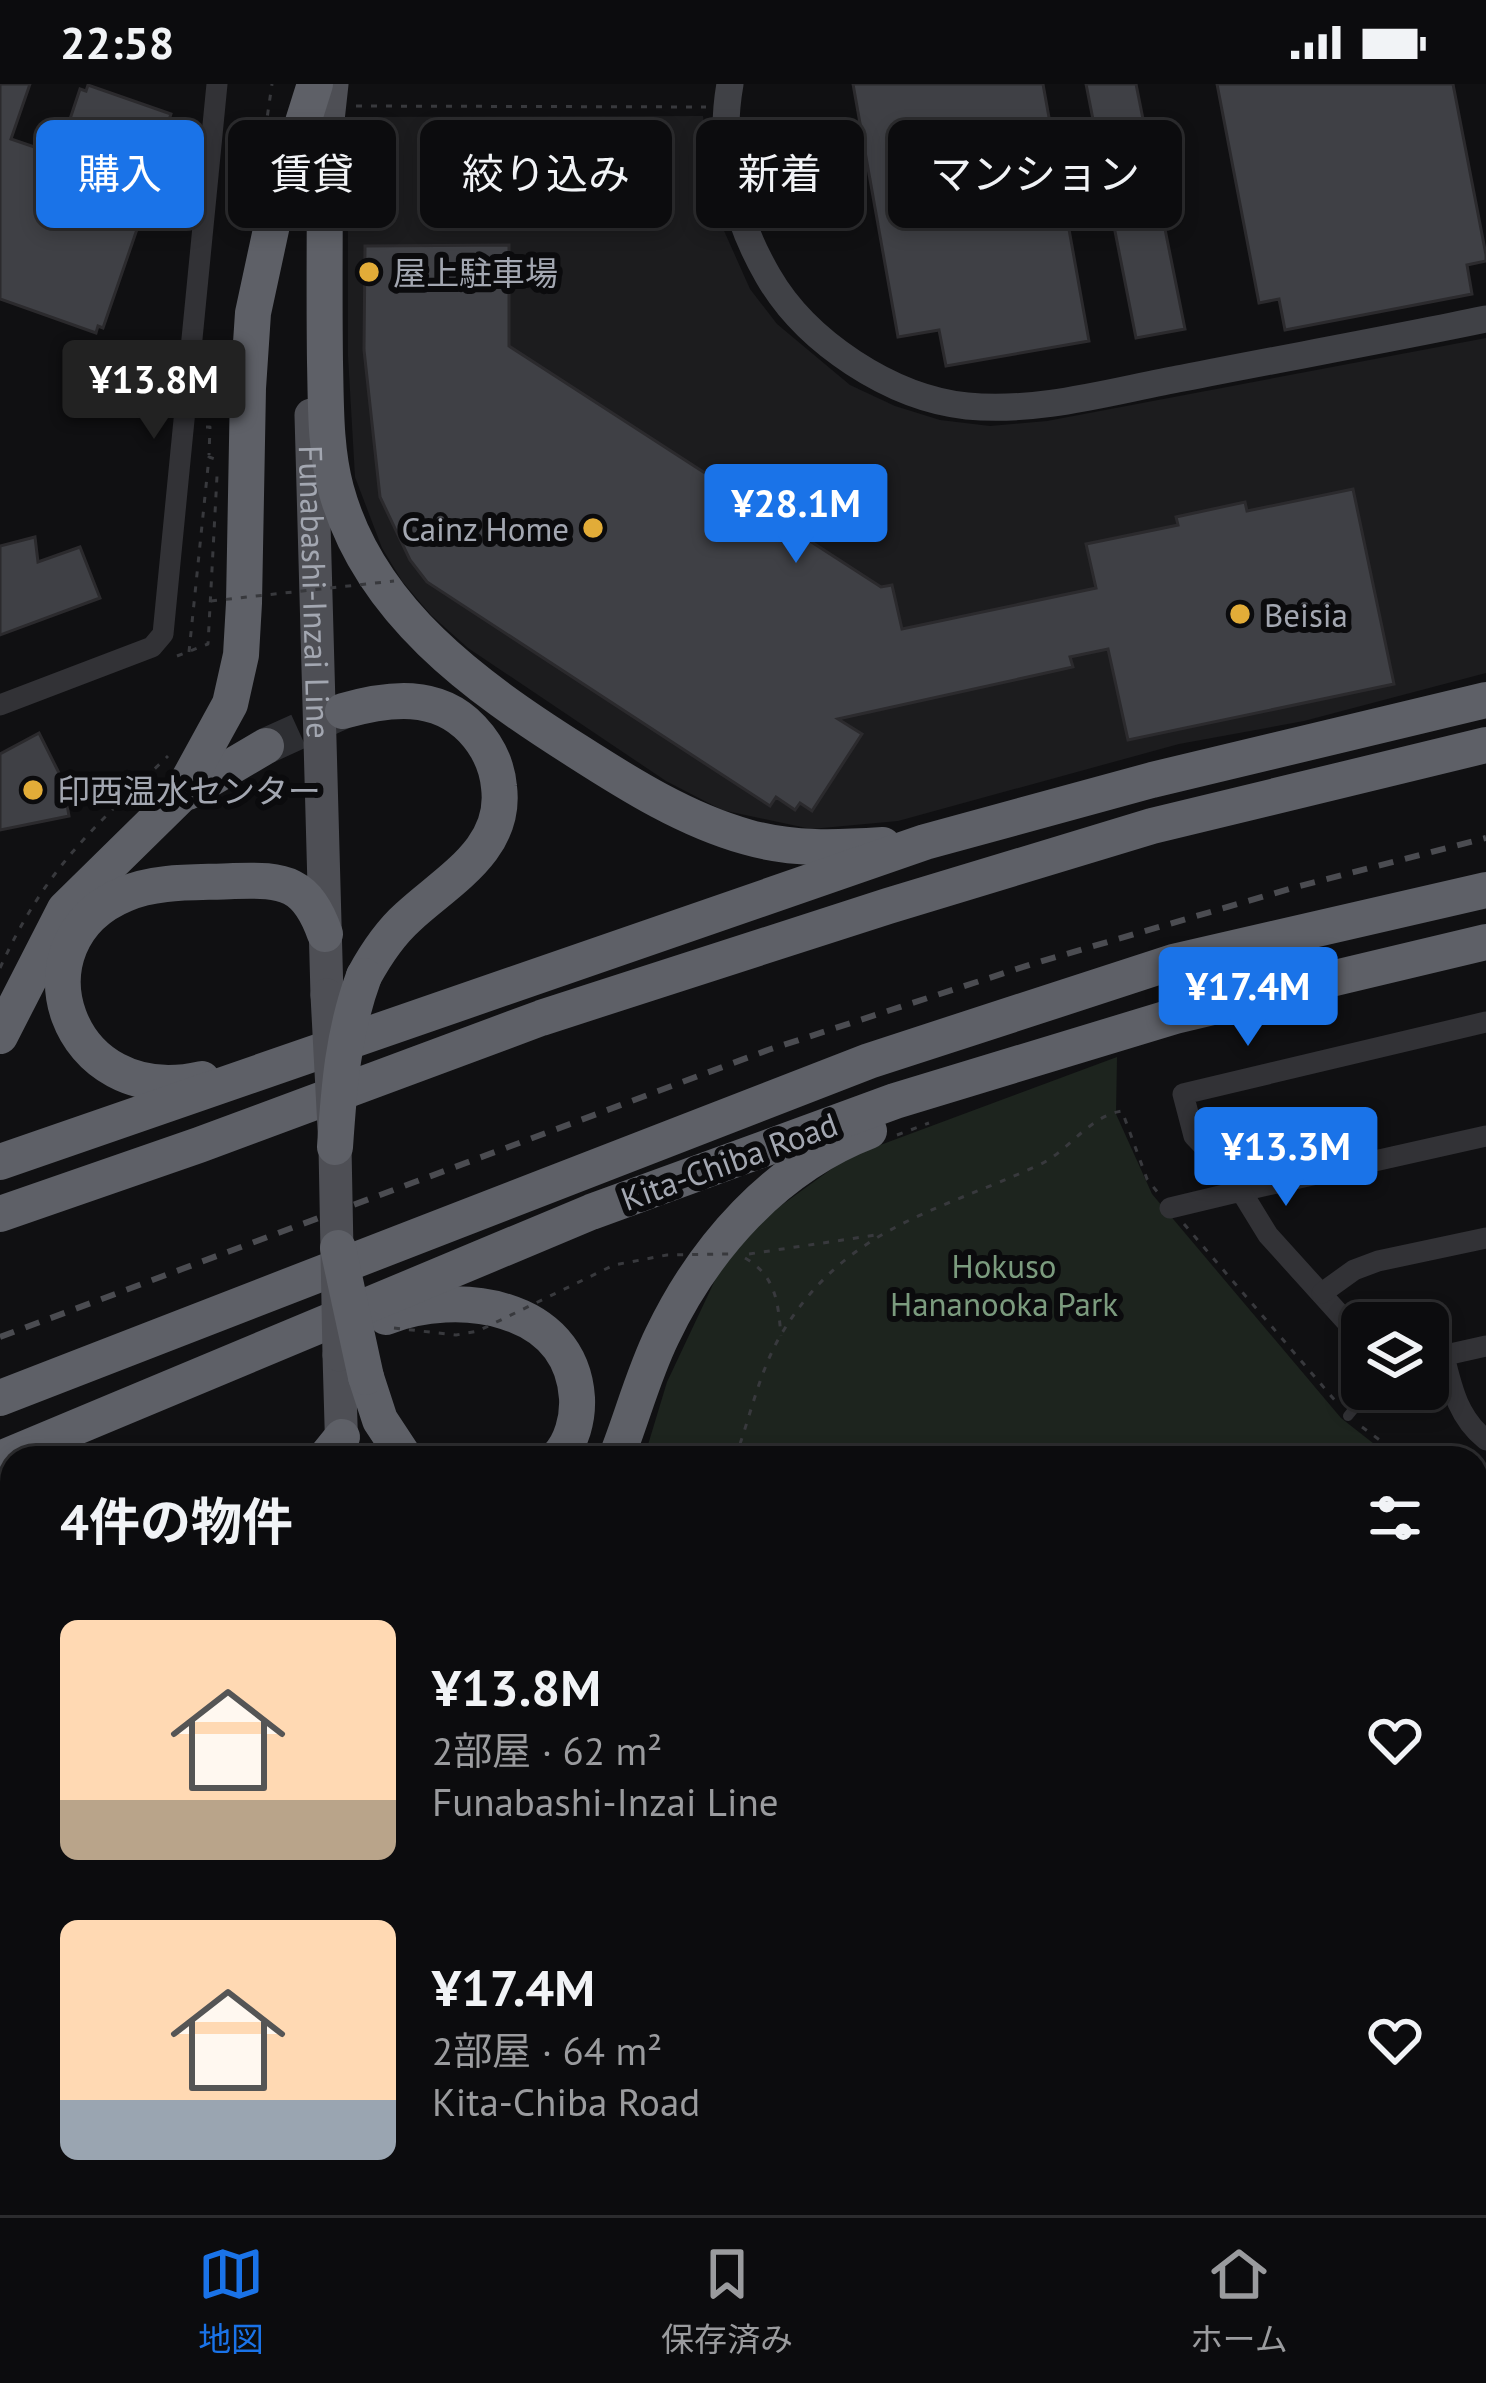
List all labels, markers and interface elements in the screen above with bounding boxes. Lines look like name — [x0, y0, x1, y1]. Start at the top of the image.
text: 22:58 — [60, 13, 174, 71]
chip: 購入 — [36, 120, 204, 228]
chip: 賃貸 — [228, 120, 396, 228]
chip: 絞り込み — [420, 120, 672, 228]
chip: 新着 — [696, 120, 864, 228]
chip: マンション — [888, 120, 1182, 228]
place label: 屋上駐車場 — [393, 251, 558, 294]
marker: 屋上駐車場 — [356, 259, 382, 285]
pin: ¥13.8M — [56, 340, 252, 442]
text: ¥13.8M — [89, 353, 219, 404]
street label: Funabashi-Inzai Line — [290, 445, 341, 739]
pin: ¥28.1M — [698, 464, 894, 566]
text: ¥28.1M — [731, 477, 861, 528]
place label: Cainz Home — [401, 507, 569, 550]
marker: Cainz Home — [580, 515, 606, 541]
place label: Beisia — [1264, 593, 1348, 636]
marker: Beisia — [1227, 601, 1253, 627]
place label: 印西温水センター — [57, 769, 321, 812]
marker: 印西温水センター — [20, 777, 46, 803]
pin: ¥17.4M — [1150, 947, 1346, 1049]
text: ¥17.4M — [1186, 960, 1310, 1011]
street label: Kita-Chiba Road — [615, 1102, 843, 1220]
pin: ¥13.3M — [1188, 1107, 1384, 1209]
text: ¥13.3M — [1221, 1120, 1351, 1171]
park label: Hokuso Hananooka Park — [890, 1244, 1118, 1325]
map controls — [1341, 1302, 1449, 1410]
button: layers — [1341, 1302, 1449, 1410]
icon: filters — [1362, 1485, 1428, 1551]
text: 4件の物件 — [60, 1488, 293, 1554]
text: ¥13.8M — [432, 1654, 601, 1720]
icon: home — [156, 1668, 300, 1812]
icon: heart — [1362, 1707, 1428, 1773]
text: 2部屋 · 62 m² — [432, 1725, 662, 1776]
text: Funabashi-Inzai Line — [432, 1776, 779, 1827]
text: ¥17.4M — [432, 1954, 595, 2020]
icon: home — [156, 1968, 300, 2112]
icon: heart — [1362, 2007, 1428, 2073]
text: 2部屋 · 64 m² — [432, 2025, 662, 2076]
text: Kita-Chiba Road — [432, 2076, 700, 2127]
tab: 地図 — [198, 2241, 264, 2361]
tab: 保存済み — [661, 2241, 793, 2361]
tab: ホーム — [1190, 2241, 1288, 2361]

